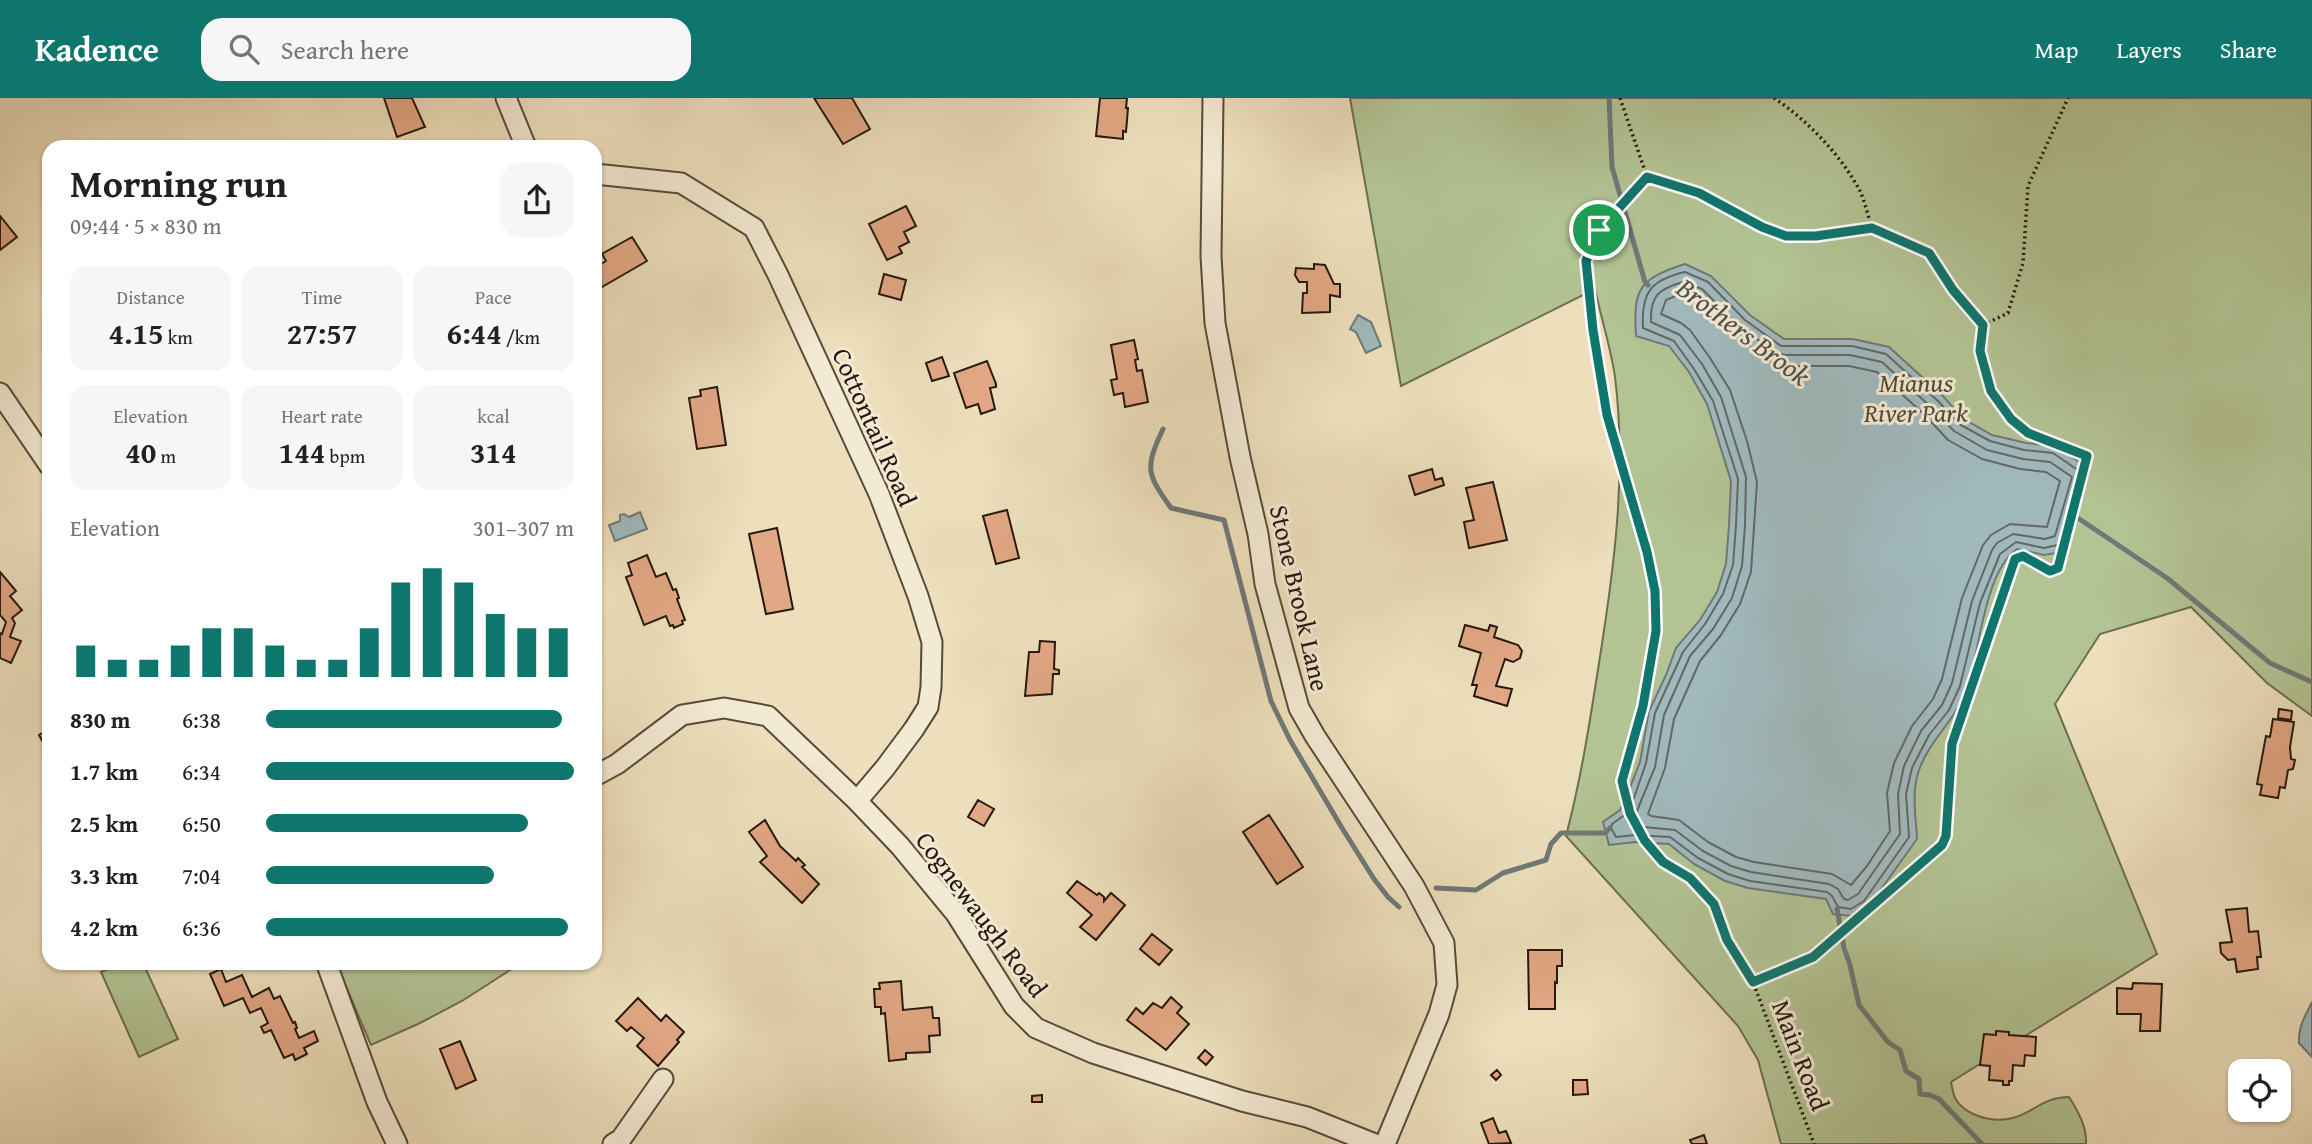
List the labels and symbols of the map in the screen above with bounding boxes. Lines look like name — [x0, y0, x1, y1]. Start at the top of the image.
pin — [1569, 200, 1629, 260]
water label: Brothers Brook — [1668, 267, 1820, 395]
street label: Cottontail Road — [823, 342, 927, 513]
park label: Mianus River Park — [1863, 363, 1968, 432]
street label: Stone Brook Lane — [1260, 501, 1340, 695]
street label: Cognewaugh Road — [906, 823, 1058, 1005]
street label: Main Road — [1762, 994, 1840, 1116]

